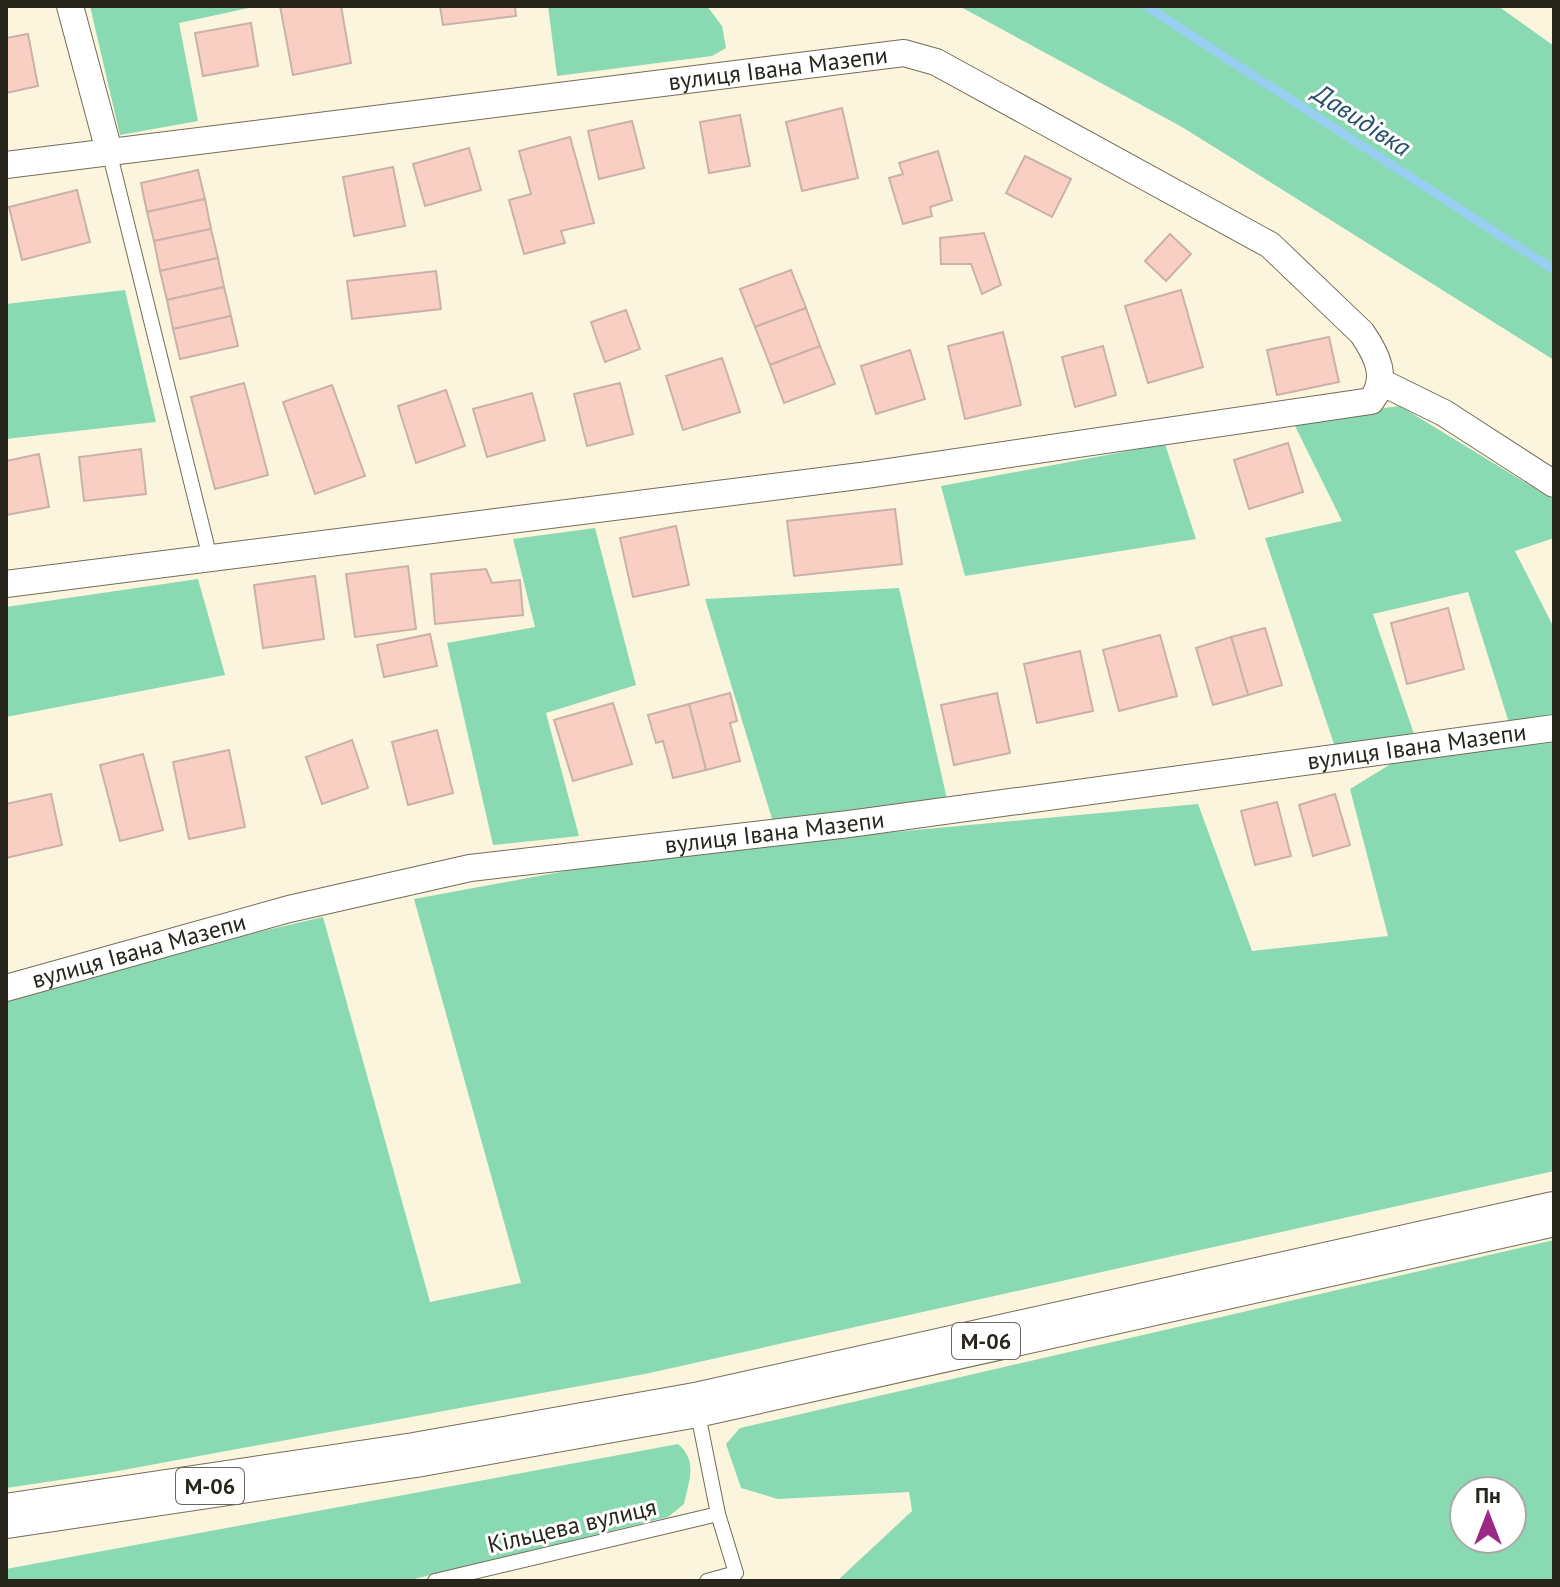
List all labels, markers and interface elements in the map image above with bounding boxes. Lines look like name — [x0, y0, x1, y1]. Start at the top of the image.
street label: вулиця Івана Мазепи — [666, 39, 889, 97]
water label: Давидівка — [1306, 75, 1418, 164]
street label: вулиця Івана Мазепи — [1305, 716, 1528, 776]
street label: вулиця Івана Мазепи — [663, 803, 886, 860]
street label: вулиця Івана Мазепи — [28, 906, 249, 995]
road number: М-06 — [952, 1323, 1020, 1359]
road number: М-06 — [176, 1468, 244, 1504]
north arrow — [1448, 1475, 1528, 1555]
text: Пн — [1475, 1481, 1501, 1509]
street label: Кільцева вулиця — [484, 1491, 659, 1560]

